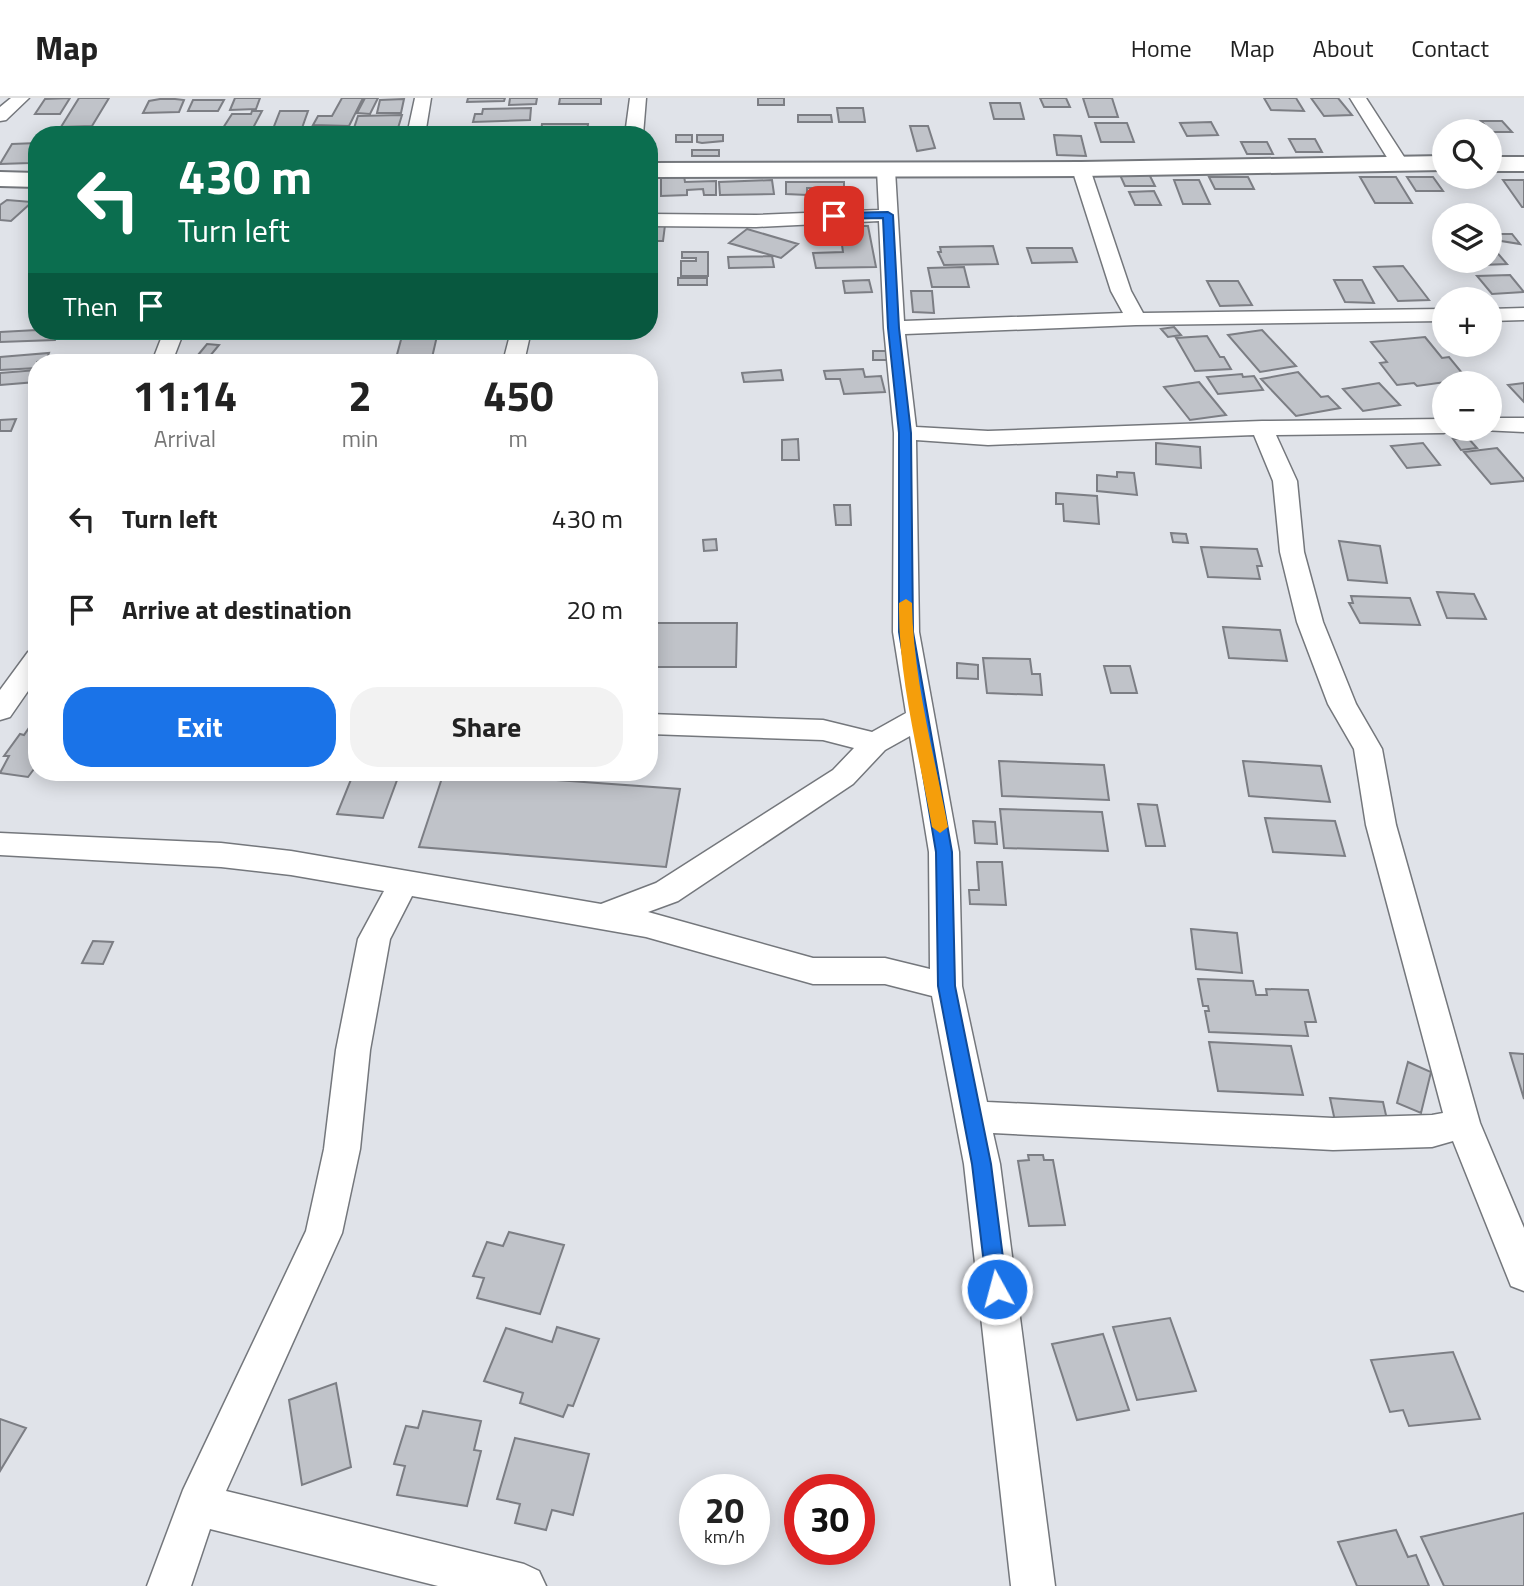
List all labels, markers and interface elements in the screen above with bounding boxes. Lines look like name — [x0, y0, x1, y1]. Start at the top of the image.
text: Map — [35, 23, 98, 73]
text: Home — [1131, 30, 1192, 66]
text: Map — [1230, 30, 1275, 66]
text: About — [1313, 30, 1373, 66]
text: Contact — [1411, 30, 1489, 66]
map controls — [1432, 119, 1502, 441]
button: search — [1432, 119, 1502, 189]
text: 430 m — [178, 138, 312, 213]
icon: left — [63, 154, 154, 245]
pin — [804, 186, 864, 246]
icon: arrive — [815, 197, 853, 235]
button: layers — [1432, 203, 1502, 273]
text: Turn left — [178, 206, 290, 254]
text: Then — [63, 287, 118, 326]
icon: arrive — [132, 287, 170, 325]
button: + — [1432, 287, 1502, 357]
text: 11:14 — [132, 363, 237, 427]
text: 2 — [348, 363, 372, 427]
text: 450 — [483, 363, 553, 427]
button: − — [1432, 371, 1502, 441]
text: Arrival — [154, 421, 216, 456]
text: min — [342, 421, 378, 456]
text: m — [509, 421, 528, 456]
text: Turn left — [122, 499, 217, 538]
text: 430 m — [552, 499, 623, 538]
icon: left — [63, 500, 101, 538]
text: Arrive at destination — [122, 590, 352, 629]
text: 20 m — [566, 590, 623, 629]
icon: arrive — [63, 591, 101, 629]
button: Exit — [63, 687, 336, 767]
button: Share — [350, 687, 623, 767]
position arrow — [960, 1252, 1034, 1326]
speed limit sign: 30 — [784, 1474, 875, 1565]
text: 20 — [705, 1483, 744, 1537]
text: km/h — [704, 1523, 745, 1550]

